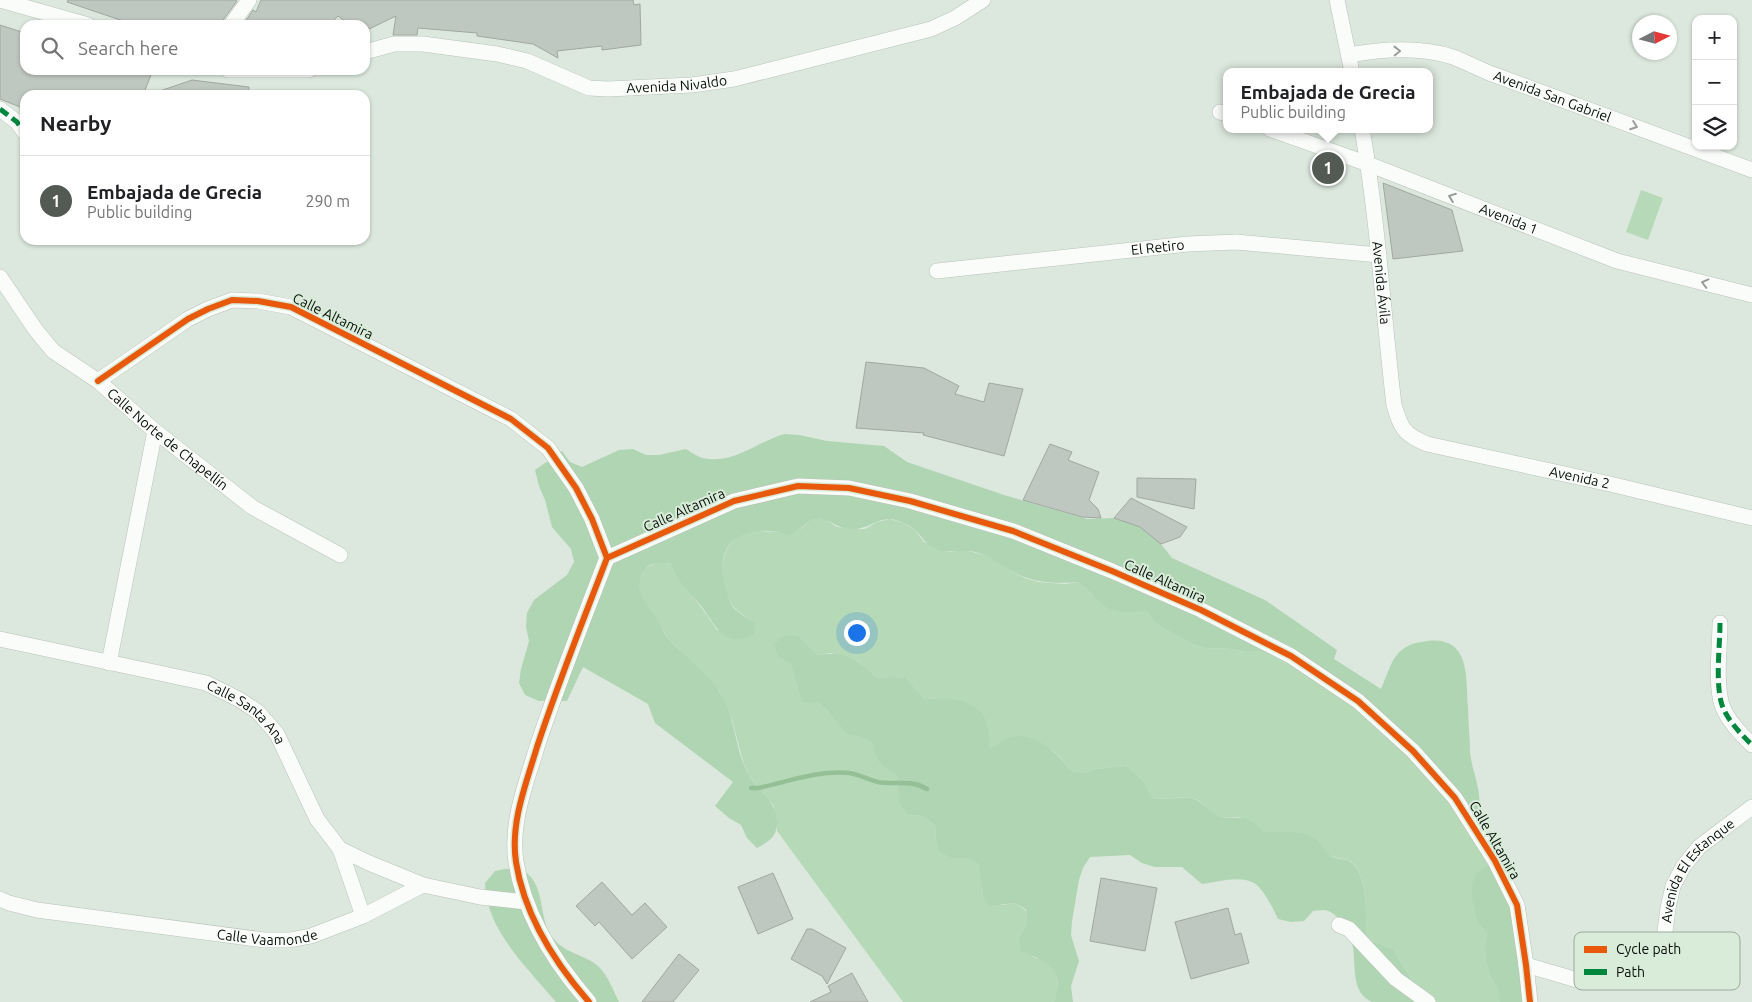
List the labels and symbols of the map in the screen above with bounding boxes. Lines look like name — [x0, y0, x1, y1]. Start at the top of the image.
north arrow — [1632, 15, 1677, 60]
one-way arrow — [1394, 45, 1402, 56]
street label: Avenida San Gabriel — [1491, 67, 1614, 125]
street label: Avenida Nivaldo — [626, 72, 728, 96]
one-way arrow — [1629, 120, 1638, 130]
pin: 1 — [1312, 149, 1344, 187]
one-way arrow — [1448, 193, 1457, 203]
street label: Avenida 1 — [1477, 200, 1540, 237]
street label: El Retiro — [1130, 236, 1185, 258]
street label: Avenida Ávila — [1369, 240, 1393, 325]
one-way arrow — [1700, 278, 1709, 289]
street label: Calle Altamira — [290, 290, 376, 342]
street label: Calle Norte de Chapellín — [104, 385, 231, 493]
street label: Avenida 2 — [1548, 463, 1611, 492]
street label: Calle Altamira — [641, 485, 727, 535]
street label: Calle Altamira — [1122, 556, 1208, 606]
your location — [844, 620, 870, 646]
street label: Calle Santa Ana — [204, 677, 289, 747]
street label: Calle Altamira — [1466, 798, 1524, 882]
street label: Avenida El Estanque — [1658, 815, 1738, 924]
street label: Calle Vaamonde — [216, 926, 320, 948]
legend — [1574, 932, 1740, 990]
text: Cycle path — [1616, 941, 1681, 957]
text: Path — [1616, 964, 1645, 980]

